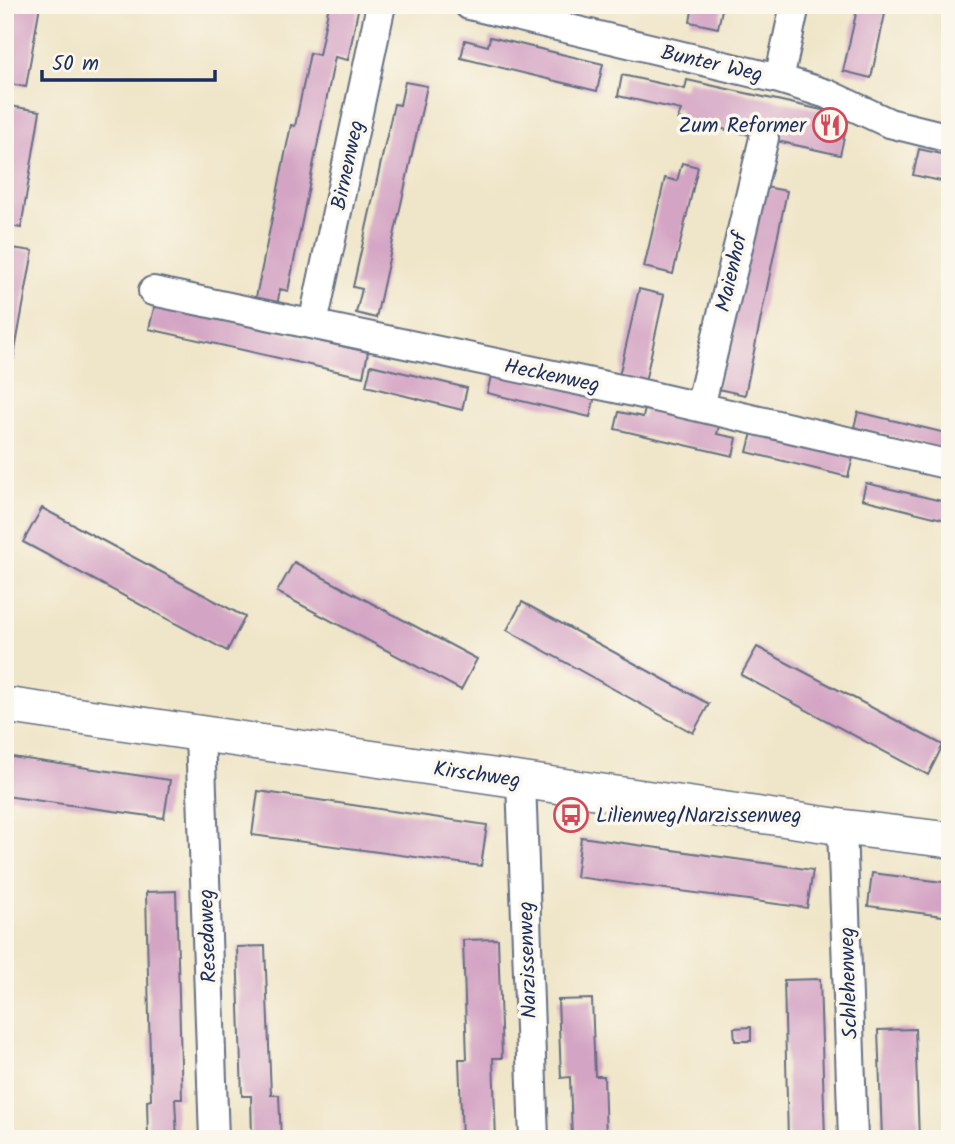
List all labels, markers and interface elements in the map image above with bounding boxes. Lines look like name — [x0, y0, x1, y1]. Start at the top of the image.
street label: Bunter Weg — [658, 37, 766, 92]
scale bar — [42, 38, 215, 82]
text: 50 m — [52, 48, 99, 81]
restaurant icon: Zum Reformer — [811, 106, 849, 144]
place label: Zum Reformer — [679, 110, 807, 143]
street label: Birnenweg — [323, 118, 374, 213]
street label: Maienhof — [707, 227, 758, 315]
street label: Heckenweg — [501, 350, 603, 403]
street label: Kirschweg — [431, 753, 522, 798]
bus stop icon: Lilienweg/Narzissenweg — [552, 796, 590, 834]
place label: Lilienweg/Narzissenweg — [596, 800, 802, 833]
street label: Resedaweg — [190, 888, 227, 983]
street label: Narzissenweg — [510, 901, 547, 1019]
street label: Schlehenweg — [831, 926, 868, 1039]

